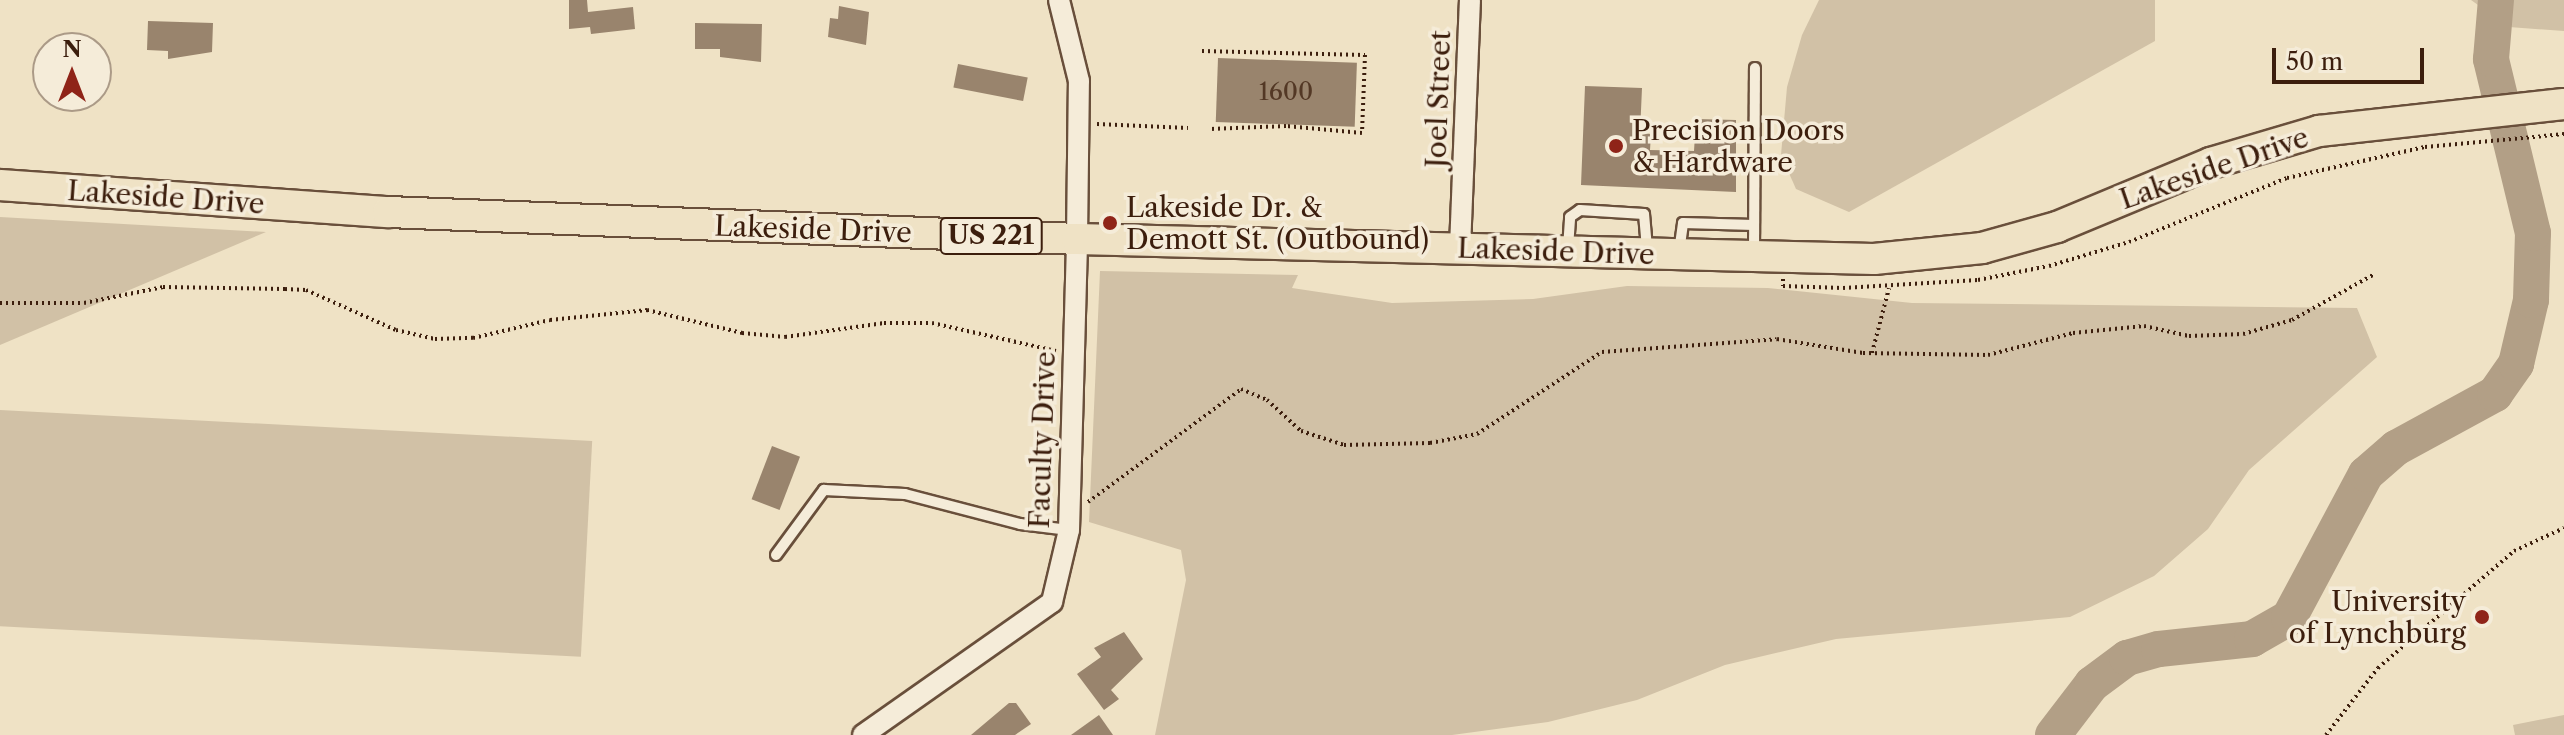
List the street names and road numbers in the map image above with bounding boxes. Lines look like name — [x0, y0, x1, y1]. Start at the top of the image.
street label: Joel Street — [1419, 30, 1457, 168]
street label: Lakeside Drive — [2115, 120, 2313, 216]
street label: Lakeside Drive — [66, 173, 266, 221]
street label: Lakeside Drive — [714, 209, 912, 249]
road number: US 221 — [939, 214, 1043, 258]
street label: Lakeside Drive — [1457, 231, 1655, 271]
street label: Faculty Drive — [1022, 350, 1062, 530]

